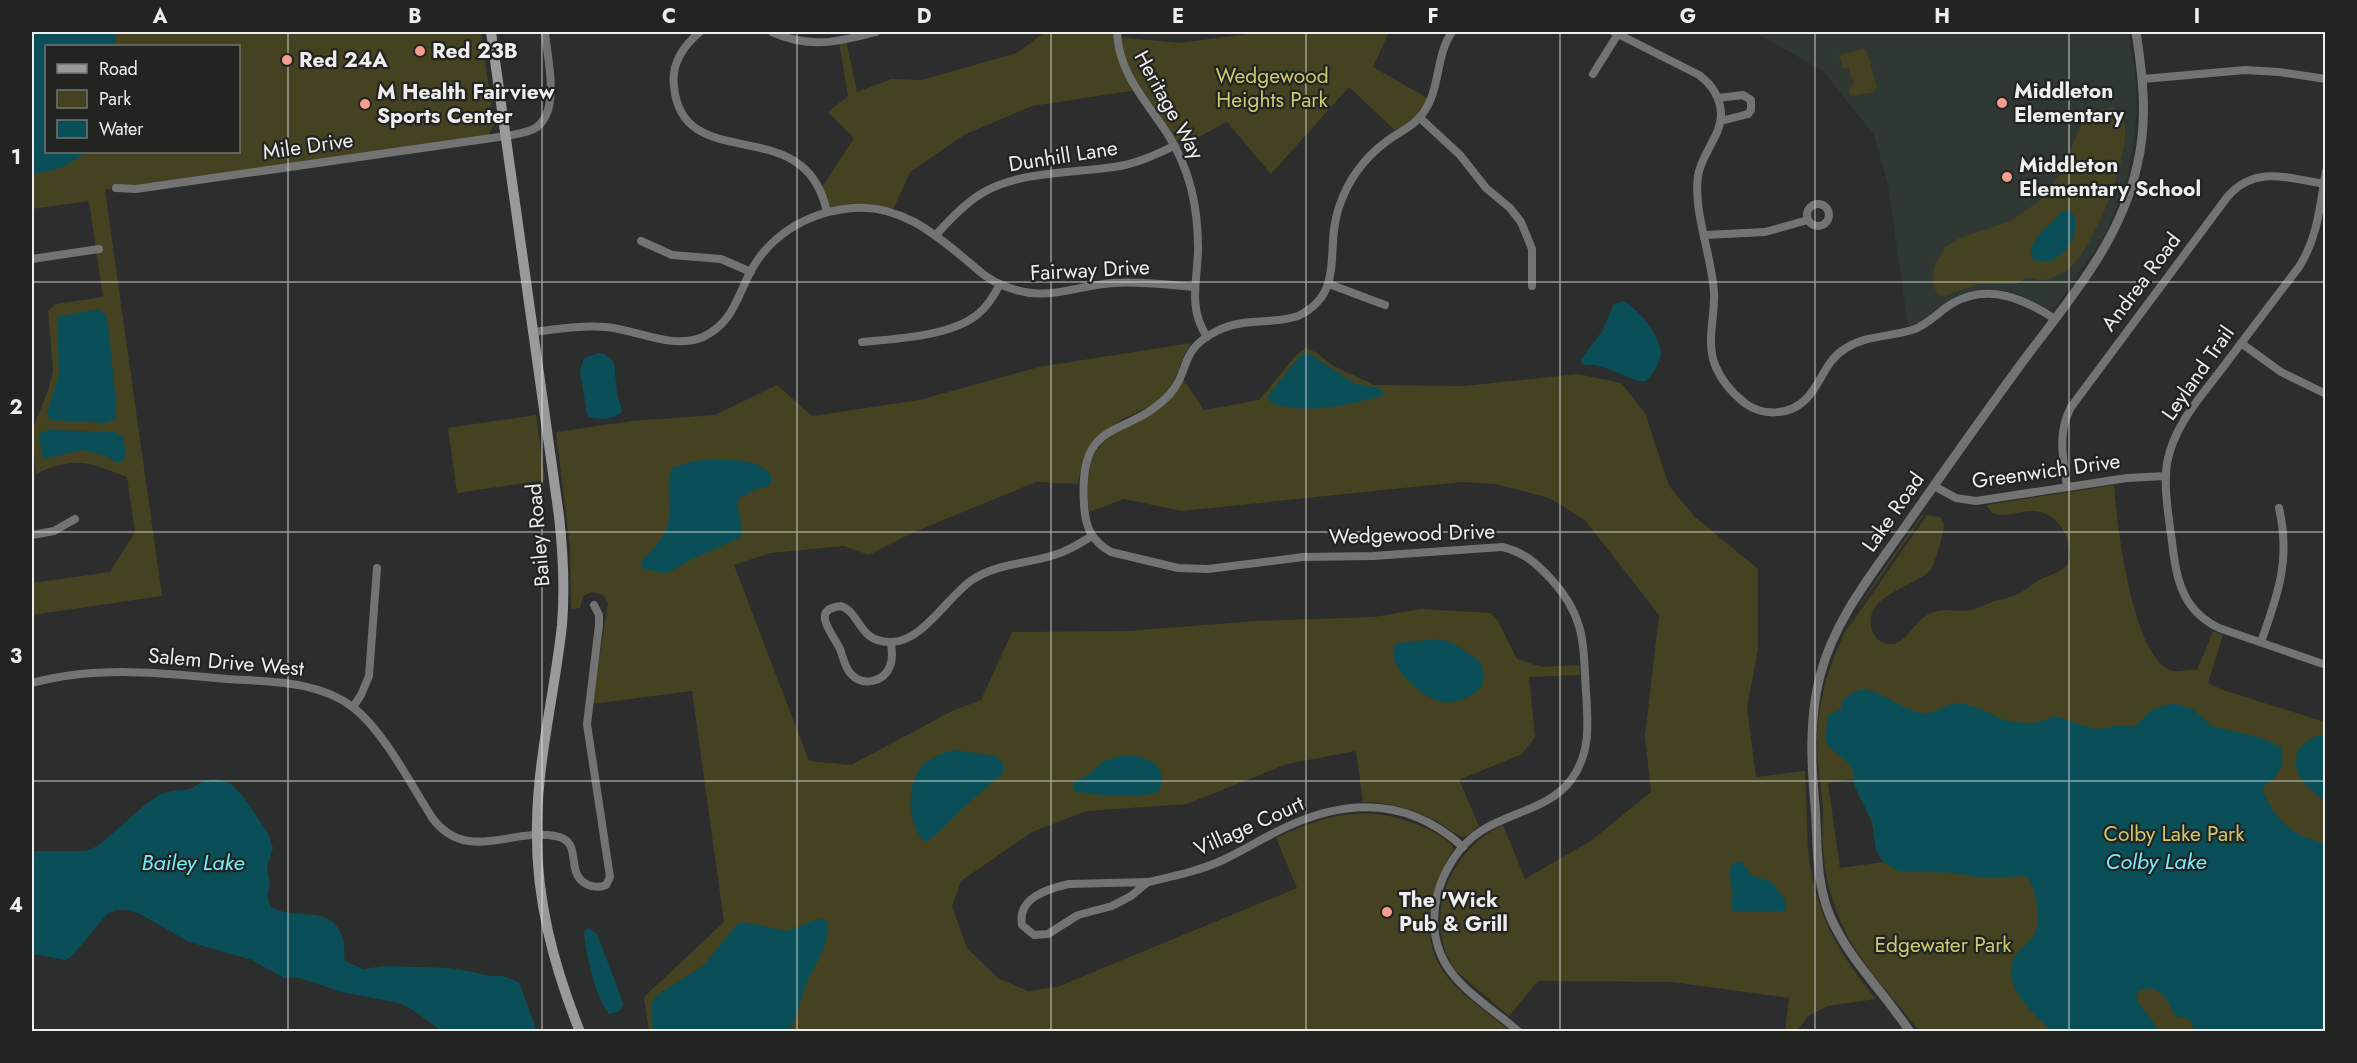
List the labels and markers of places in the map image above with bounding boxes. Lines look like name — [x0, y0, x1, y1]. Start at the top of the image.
place label: Red 23B — [432, 36, 518, 66]
marker: Red 23B — [413, 44, 427, 58]
place label: Red 24A — [299, 45, 388, 75]
marker: Red 24A — [280, 53, 294, 67]
place label: Middleton Elementary — [2014, 76, 2125, 130]
place label: M Health Fairview Sports Center — [377, 77, 555, 131]
marker: Middleton Elementary — [1995, 96, 2009, 110]
marker: M Health Fairview Sports Center — [358, 97, 372, 111]
place label: Middleton Elementary School — [2019, 150, 2201, 204]
marker: Middleton Elementary School — [2000, 170, 2014, 184]
place label: The 'Wick Pub & Grill — [1399, 885, 1508, 939]
marker: The 'Wick Pub & Grill — [1380, 905, 1394, 919]

